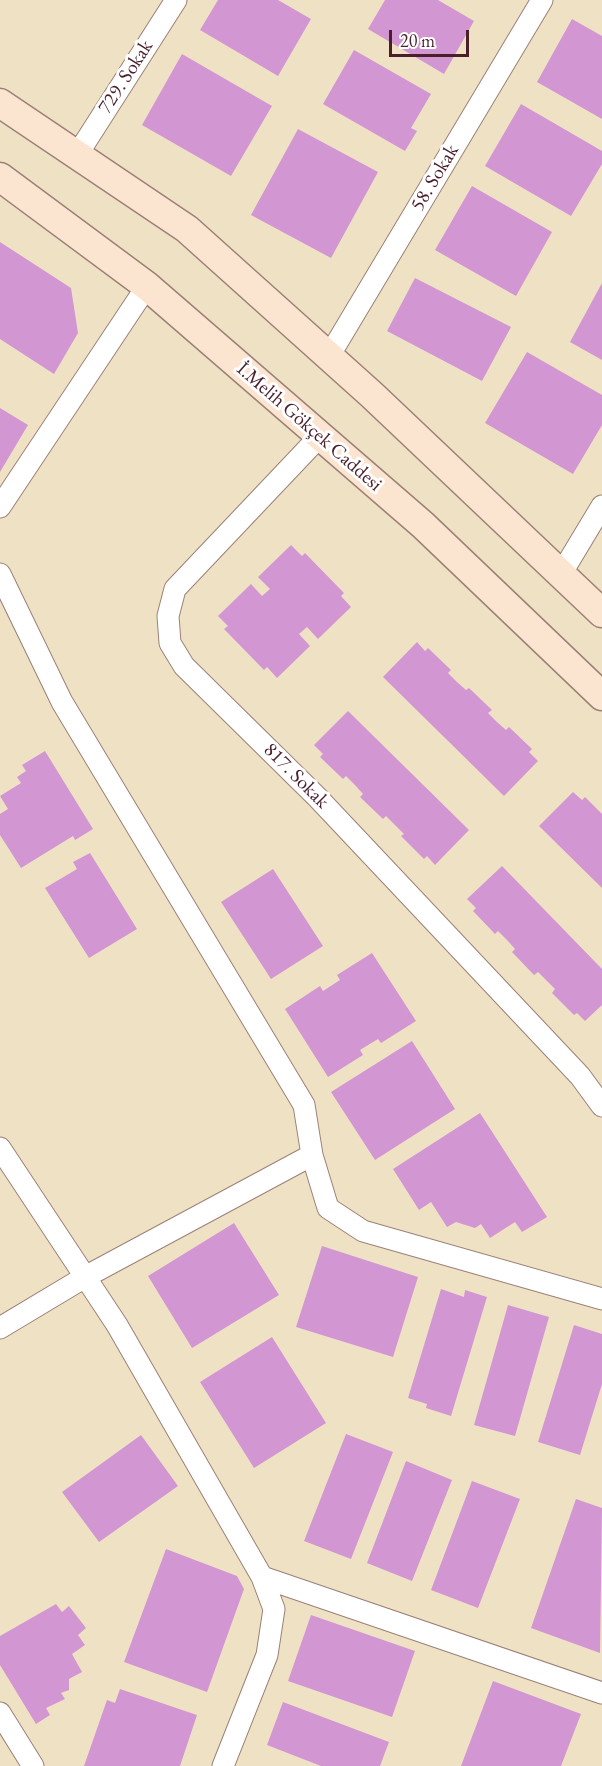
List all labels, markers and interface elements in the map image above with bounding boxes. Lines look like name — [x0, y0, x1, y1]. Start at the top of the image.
scale bar — [392, 18, 472, 56]
text: 20 m — [400, 29, 435, 52]
street label: 729. Sokak — [93, 36, 159, 118]
street label: 58. Sokak — [406, 140, 464, 216]
street label: İ.Melih Gökçek Caddesi — [231, 357, 387, 497]
street label: 817. Sokak — [258, 738, 334, 814]

